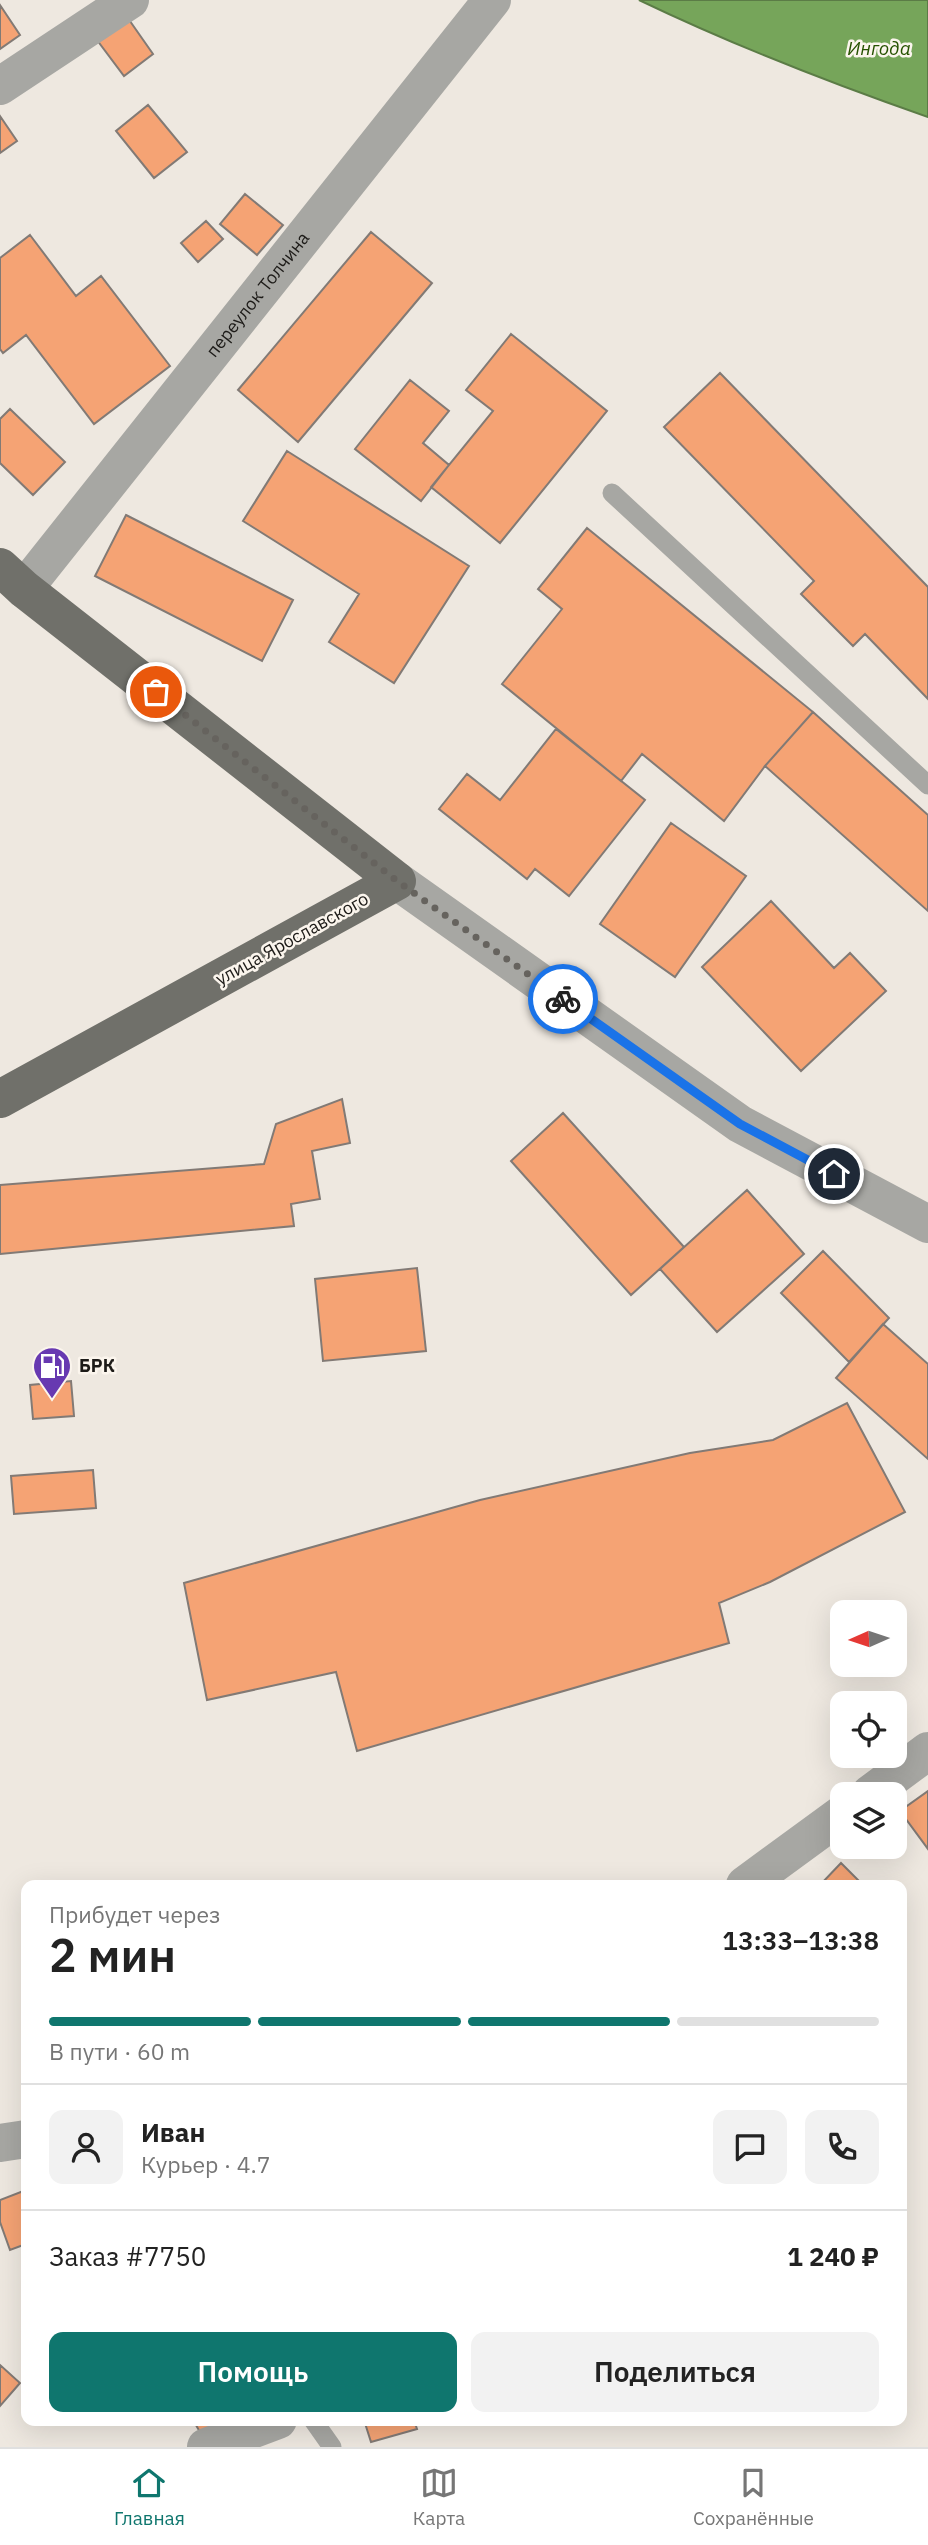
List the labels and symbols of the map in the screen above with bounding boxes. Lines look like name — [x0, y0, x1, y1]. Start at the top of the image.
water label: Ингода — [847, 36, 911, 60]
street label: переулок Толчина — [201, 227, 314, 362]
pin — [126, 662, 186, 722]
street label: улица Ярославского — [211, 887, 372, 990]
courier — [528, 964, 598, 1034]
pin — [804, 1144, 864, 1204]
fuel station icon: БРК — [31, 1345, 73, 1400]
place label: БРК — [79, 1354, 115, 1377]
north arrow — [830, 1600, 906, 1676]

